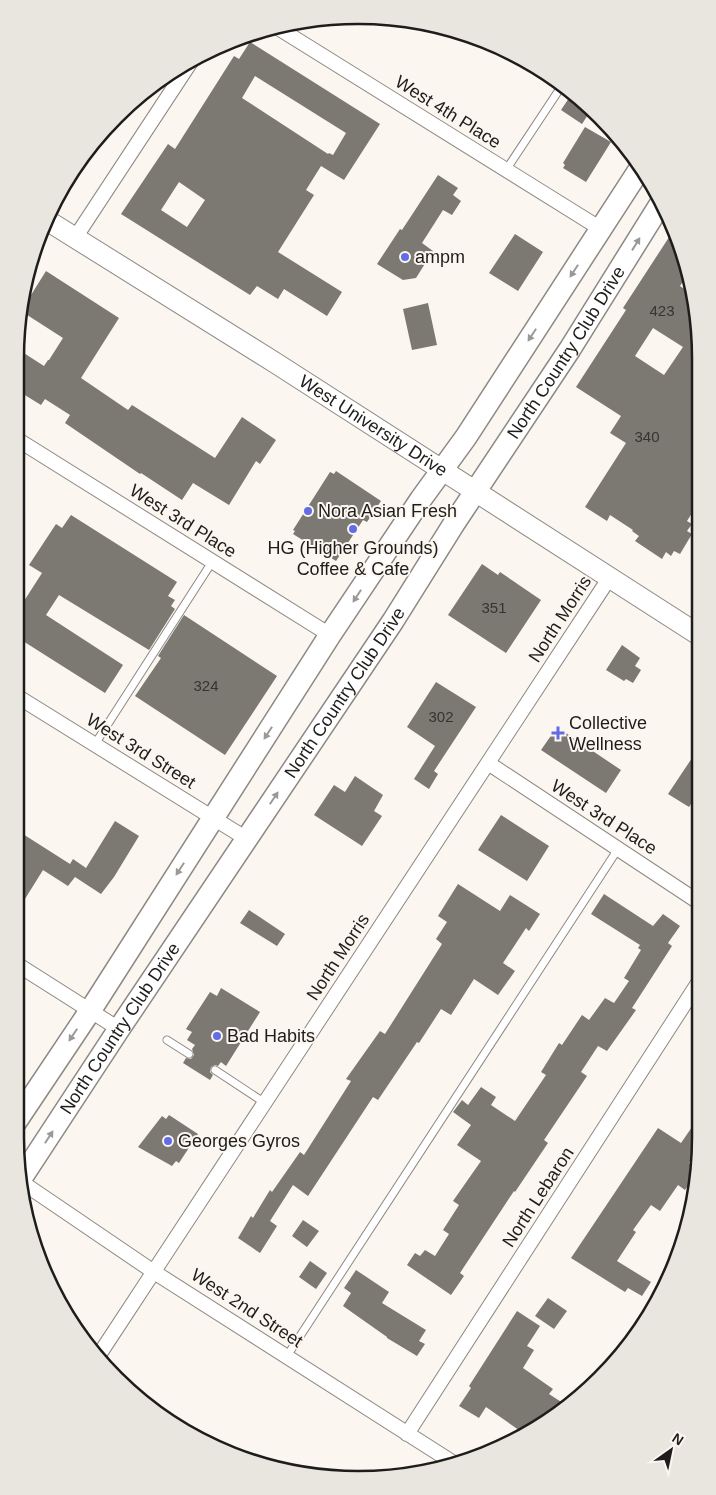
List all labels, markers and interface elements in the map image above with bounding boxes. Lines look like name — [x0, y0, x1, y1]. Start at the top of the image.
street label: West 4th Place — [392, 72, 504, 152]
one-way arrow — [631, 238, 640, 251]
place label: ampm — [415, 247, 465, 267]
marker: ampm — [399, 251, 411, 263]
street label: North Country Club Drive — [503, 263, 629, 442]
one-way arrow — [569, 265, 578, 278]
house number: 423 — [649, 302, 675, 319]
one-way arrow — [528, 328, 537, 341]
street label: West University Drive — [296, 371, 451, 481]
house number: 340 — [634, 428, 660, 445]
street label: West 3rd Place — [126, 480, 240, 562]
place label: Nora Asian Fresh — [318, 501, 457, 521]
marker: Nora Asian Fresh — [302, 505, 314, 517]
marker: HG (Higher Grounds) Coffee & Cafe — [347, 523, 359, 535]
place label: HG (Higher Grounds) Coffee & Cafe — [267, 538, 439, 579]
street label: North Morris — [525, 572, 595, 666]
one-way arrow — [352, 590, 361, 603]
house number: 351 — [481, 599, 507, 616]
street label: North Country Club Drive — [280, 604, 409, 782]
house number: 324 — [193, 677, 219, 694]
house number: 302 — [428, 708, 454, 725]
street label: West 3rd Street — [83, 709, 199, 793]
place label: Collective Wellness — [569, 713, 647, 754]
one-way arrow — [263, 726, 273, 739]
marker: Collective Wellness — [551, 726, 565, 740]
street label: West 3rd Place — [548, 775, 660, 859]
one-way arrow — [269, 792, 279, 805]
one-way arrow — [175, 863, 185, 876]
street label: North Morris — [303, 910, 373, 1004]
street label: North Country Club Drive — [56, 939, 184, 1118]
place label: Bad Habits — [227, 1026, 315, 1046]
one-way arrow — [69, 1029, 78, 1042]
marker: Bad Habits — [211, 1030, 223, 1042]
one-way arrow — [44, 1130, 53, 1143]
place label: Georges Gyros — [178, 1131, 300, 1151]
marker: Georges Gyros — [162, 1135, 174, 1147]
street label: North Lebaron — [498, 1143, 578, 1251]
street label: West 2nd Street — [188, 1265, 306, 1351]
north arrow — [646, 1425, 696, 1475]
text: N — [669, 1430, 687, 1449]

